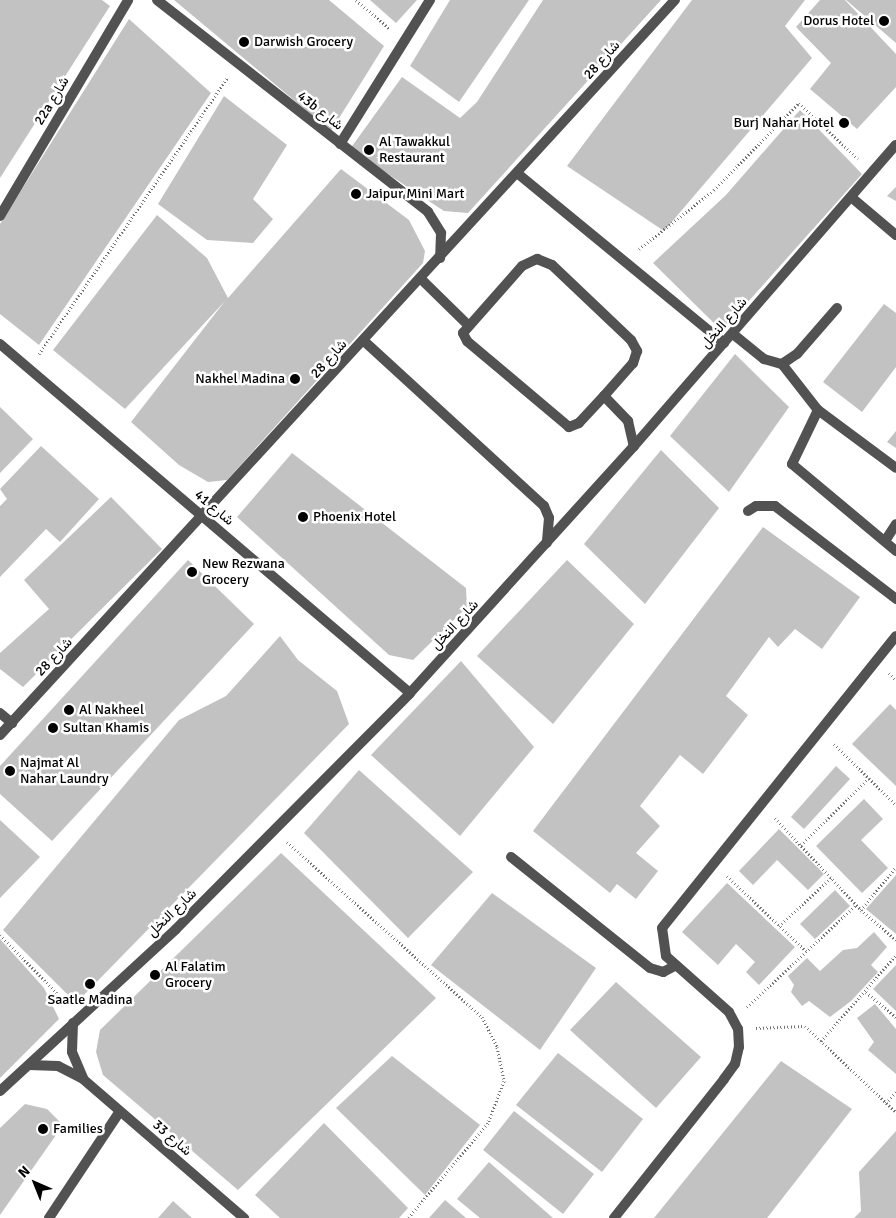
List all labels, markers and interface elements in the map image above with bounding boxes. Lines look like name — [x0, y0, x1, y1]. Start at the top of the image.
place label: Dorus Hotel — [803, 13, 874, 29]
marker: Dorus Hotel — [878, 15, 890, 27]
place label: Darwish Grocery — [254, 34, 353, 50]
marker: Darwish Grocery — [238, 36, 250, 48]
street label: شارع 28 — [580, 37, 624, 83]
street label: 22a شارع — [31, 74, 73, 128]
street label: 43b شارع — [294, 88, 346, 134]
place label: Burj Nahar Hotel — [733, 115, 834, 131]
marker: Burj Nahar Hotel — [838, 117, 850, 129]
place label: Al Tawakkul Restaurant — [379, 134, 450, 166]
marker: Al Tawakkul Restaurant — [363, 144, 375, 156]
place label: Jaipur Mini Mart — [366, 186, 464, 202]
marker: Jaipur Mini Mart — [350, 188, 362, 200]
street label: شارع النخل — [697, 294, 751, 352]
street label: شارع 28 — [307, 336, 351, 382]
place label: Nakhel Madina — [195, 371, 285, 387]
marker: Nakhel Madina — [289, 373, 301, 385]
street label: شارع 41 — [191, 487, 237, 529]
place label: Phoenix Hotel — [313, 509, 396, 525]
marker: Phoenix Hotel — [297, 511, 309, 523]
place label: New Rezwana Grocery — [202, 556, 285, 588]
marker: New Rezwana Grocery — [186, 566, 198, 578]
street label: شارع النخل — [428, 597, 482, 653]
street label: شارع 28 — [32, 634, 76, 680]
place label: Al Nakheel — [79, 702, 144, 718]
marker: Al Nakheel — [63, 704, 75, 716]
place label: Sultan Khamis — [63, 720, 149, 736]
marker: Sultan Khamis — [47, 722, 59, 734]
place label: Najmat Al Nahar Laundry — [20, 755, 109, 788]
marker: Najmat Al Nahar Laundry — [4, 765, 16, 777]
street label: شارع النخل — [144, 885, 200, 941]
place label: Al Falatim Grocery — [165, 959, 226, 992]
marker: Al Falatim Grocery — [149, 969, 161, 981]
marker: Saatle Madina — [84, 978, 96, 990]
place label: Saatle Madina — [47, 992, 133, 1008]
street label: شارع 33 — [149, 1116, 195, 1160]
place label: Families — [53, 1121, 103, 1137]
marker: Families — [37, 1123, 49, 1135]
north arrow — [10, 1158, 60, 1208]
text: N — [15, 1162, 34, 1181]

